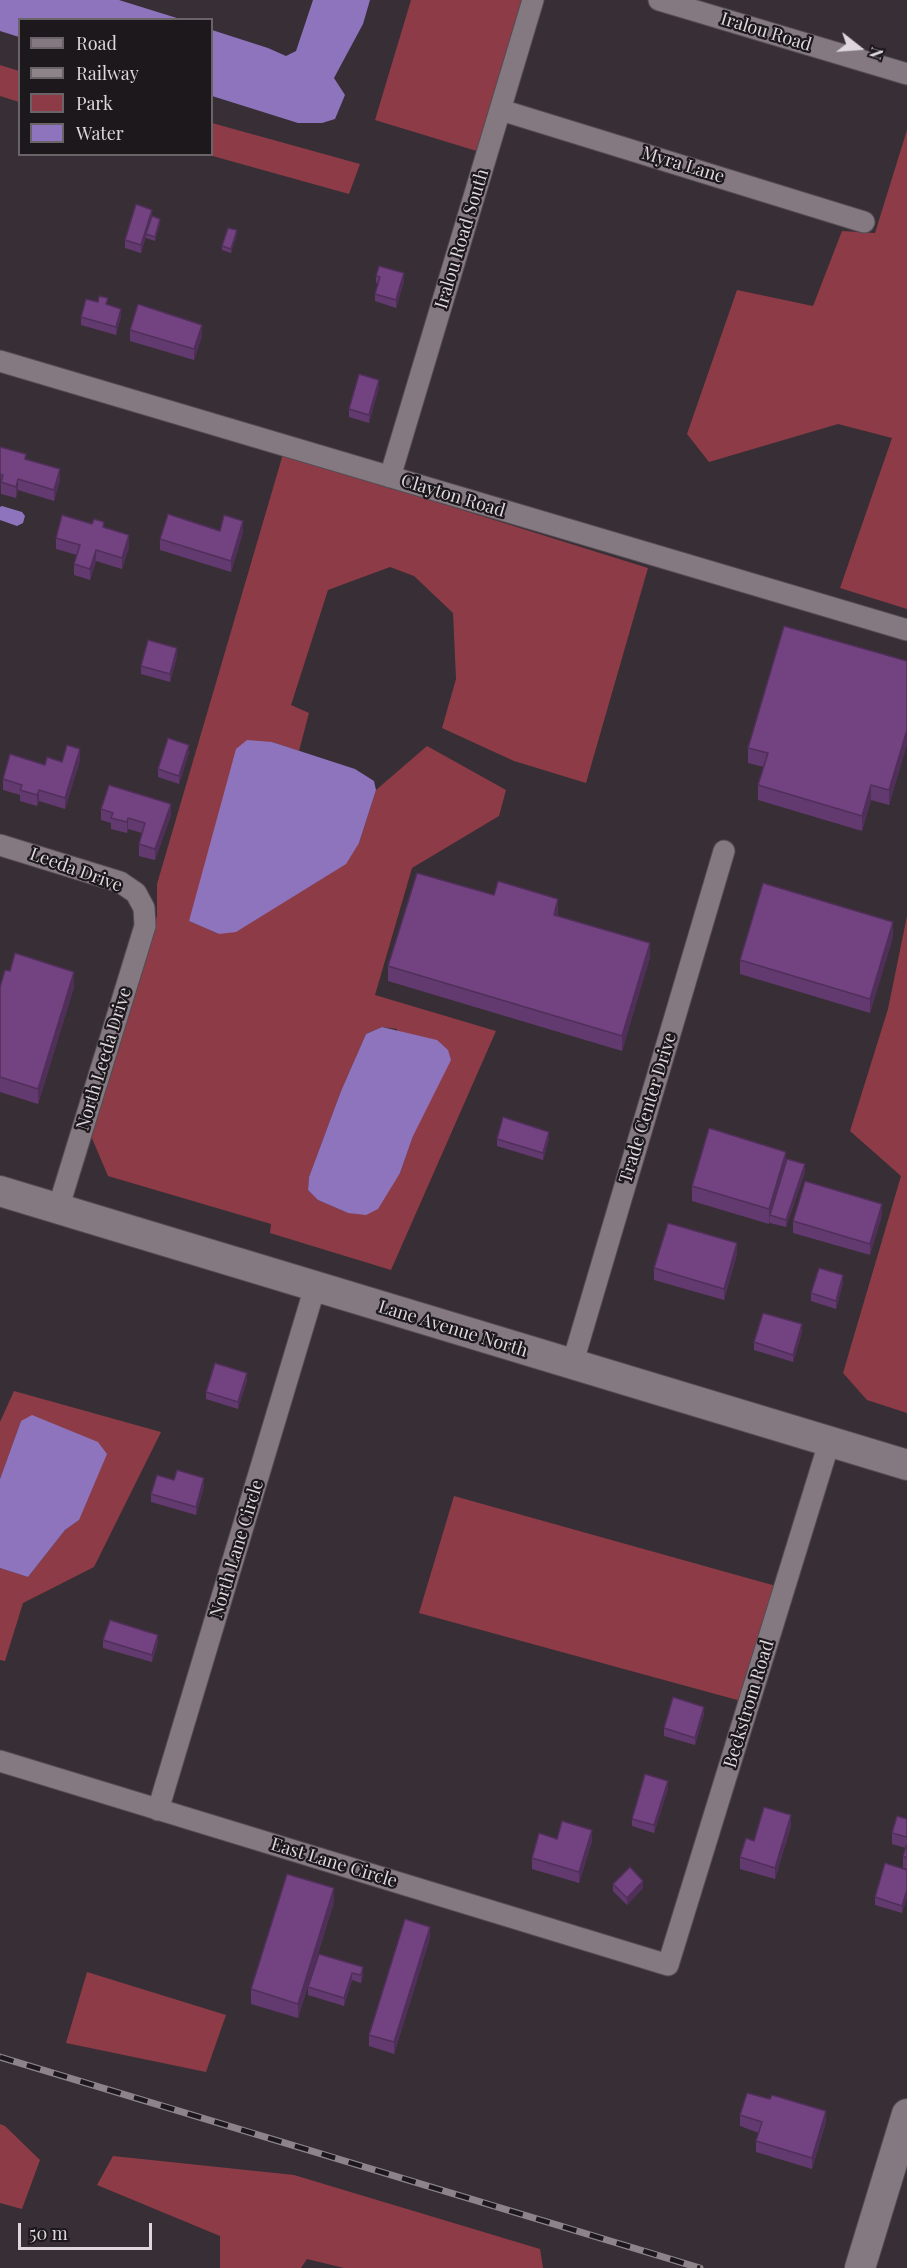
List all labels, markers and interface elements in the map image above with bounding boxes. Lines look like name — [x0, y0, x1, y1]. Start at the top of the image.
street label: Iralou Road — [718, 8, 814, 56]
legend — [18, 18, 213, 156]
north arrow — [829, 18, 889, 78]
text: Road — [76, 31, 117, 55]
text: N — [865, 45, 888, 62]
text: Railway — [76, 61, 139, 85]
text: Park — [76, 91, 113, 115]
text: Water — [76, 121, 124, 145]
street label: Myra Lane — [639, 142, 727, 188]
street label: Iralou Road South — [430, 166, 494, 312]
street label: Clayton Road — [398, 470, 508, 522]
street label: Leeda Drive — [27, 843, 125, 897]
street label: North Leeda Drive — [72, 985, 136, 1133]
street label: Trade Center Drive — [615, 1030, 681, 1186]
street label: Lane Avenue North — [376, 1296, 530, 1362]
street label: North Lane Circle — [206, 1477, 268, 1621]
street label: Beckstrom Road — [719, 1638, 779, 1770]
street label: East Lane Circle — [268, 1834, 400, 1892]
scale bar — [21, 2211, 154, 2249]
text: 50 m — [29, 2221, 68, 2245]

